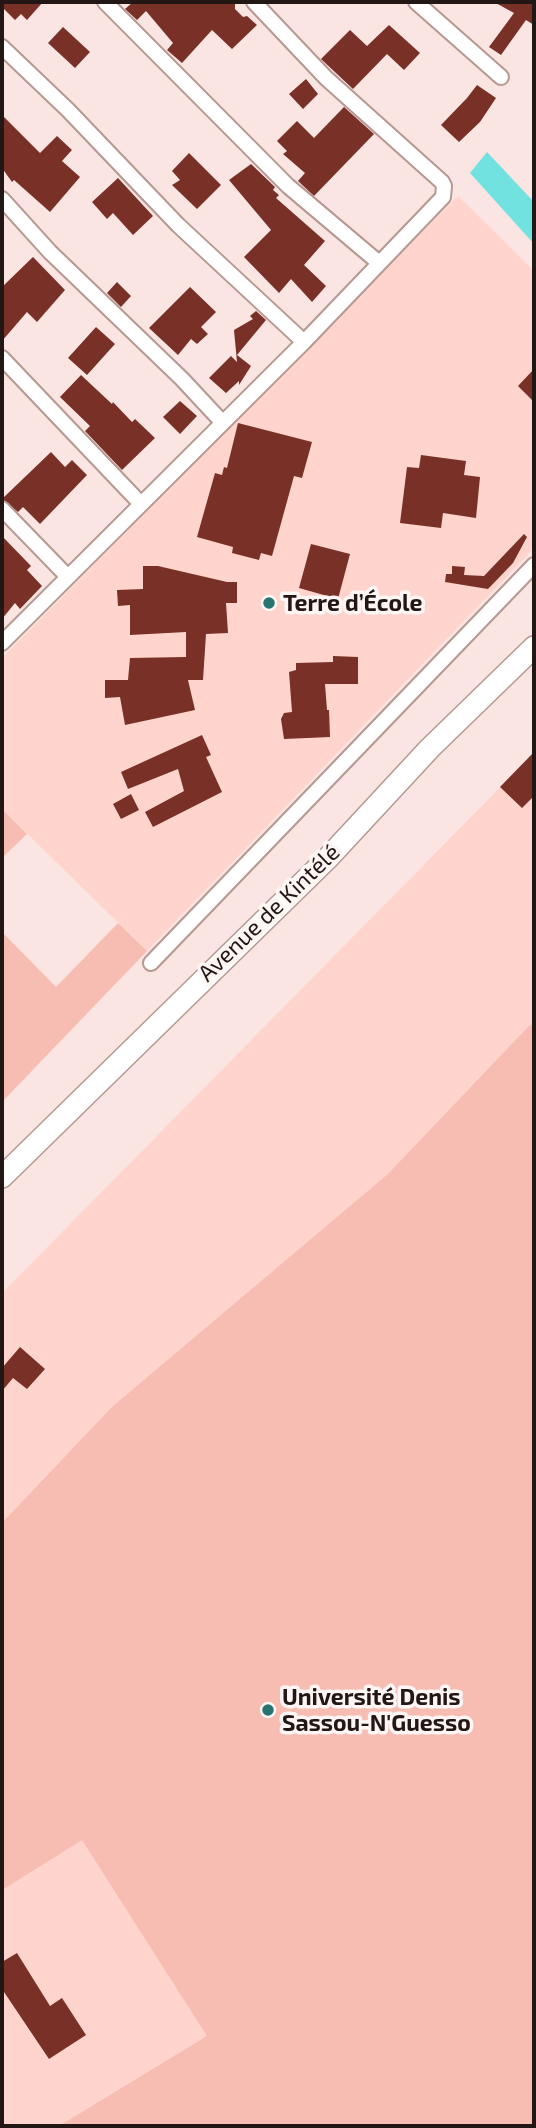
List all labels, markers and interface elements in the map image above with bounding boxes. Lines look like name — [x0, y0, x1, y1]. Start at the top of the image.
place label: Terre d’École — [283, 589, 422, 617]
marker: Terre d’École — [261, 595, 277, 611]
street label: Avenue de Kintélé — [193, 839, 345, 987]
place label: Université Denis Sassou-N'Guesso — [282, 1683, 471, 1737]
marker: Université Denis Sassou-N'Guesso — [260, 1702, 276, 1718]

